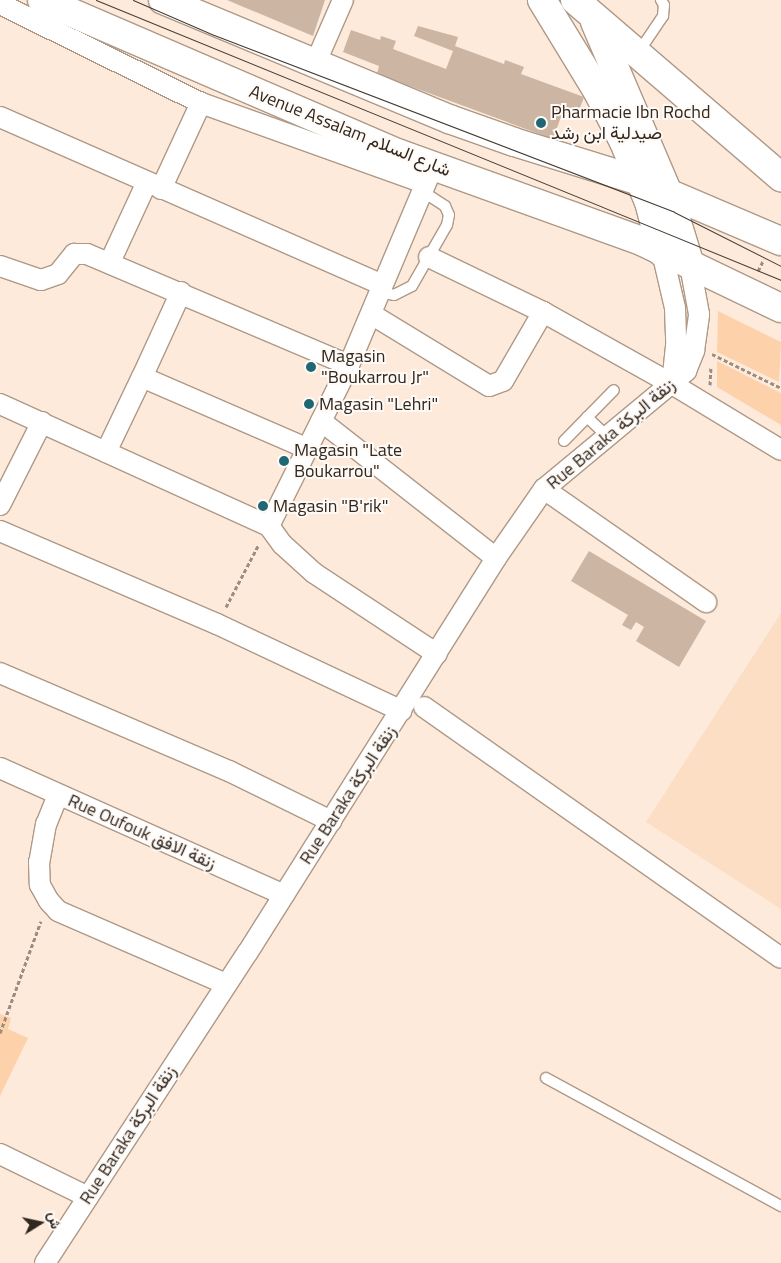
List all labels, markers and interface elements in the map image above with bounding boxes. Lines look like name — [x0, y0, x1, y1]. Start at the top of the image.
street label: Avenue Assalam شارع السلام — [246, 81, 454, 181]
place label: Pharmacie Ibn Rochd صيدلية ابن رشد — [551, 102, 710, 144]
marker: Pharmacie Ibn Rochd صيدلية ابن رشد — [535, 117, 547, 129]
place label: Magasin "Boukarrou Jr" — [321, 346, 429, 388]
marker: Magasin "Boukarrou Jr" — [305, 361, 317, 373]
street label: Rue Baraka زنقة البركة — [542, 374, 680, 494]
place label: Magasin "Lehri" — [319, 393, 438, 415]
marker: Magasin "Lehri" — [303, 398, 315, 410]
place label: Magasin "Late Boukarrou" — [294, 440, 402, 482]
marker: Magasin "Late Boukarrou" — [278, 455, 290, 467]
place label: Magasin "B'rik" — [273, 495, 388, 517]
marker: Magasin "B'rik" — [257, 500, 269, 512]
street label: Rue Baraka زنقة البركة — [295, 722, 401, 868]
street label: Rue Oufouk زنقة الافق — [65, 790, 219, 874]
street label: Rue Baraka زنقة البركة — [75, 1062, 181, 1208]
north arrow — [15, 1198, 65, 1248]
text: ش — [43, 1210, 67, 1230]

